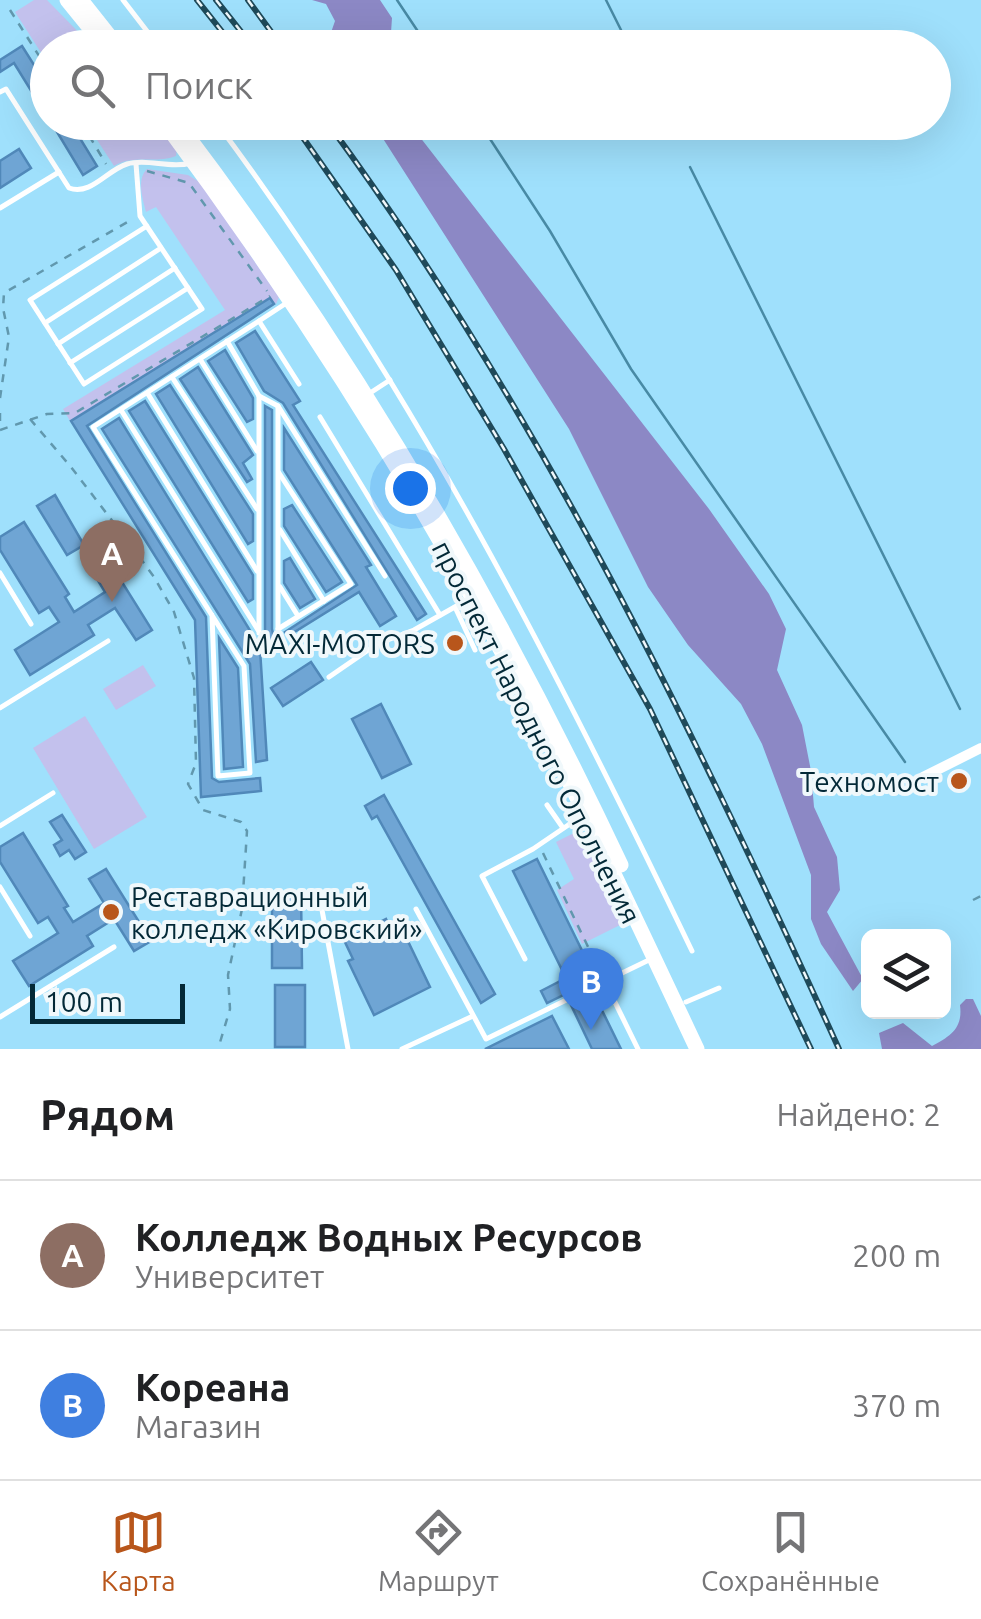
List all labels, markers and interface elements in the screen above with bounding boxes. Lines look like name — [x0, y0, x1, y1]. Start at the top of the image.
search box — [30, 30, 951, 140]
icon: search — [65, 58, 120, 113]
text: Поиск — [145, 64, 253, 106]
your location — [385, 463, 436, 514]
pin: A — [80, 520, 144, 602]
street label: проспект Народного Ополчения — [427, 535, 647, 929]
place label: MAXI-MOTORS — [245, 628, 435, 659]
marker: MAXI-MOTORS — [444, 632, 466, 654]
place label: Техномост — [800, 766, 940, 797]
marker: Техномост — [948, 770, 970, 792]
place label: Реставрационный колледж «Кировский» — [131, 881, 422, 944]
marker: Реставрационный колледж «Кировский» — [100, 901, 122, 923]
map controls — [861, 929, 951, 1019]
button: layers — [861, 929, 951, 1019]
pin: B — [558, 948, 624, 1030]
scale bar — [30, 979, 185, 1024]
text: 100 m — [45, 986, 123, 1017]
text: Рядом — [40, 1091, 175, 1138]
text: Найдено: 2 — [776, 1096, 941, 1132]
text: Колледж Водных Ресурсов — [135, 1216, 643, 1258]
text: A — [61, 1237, 84, 1273]
text: 200 m — [852, 1237, 941, 1273]
text: Университет — [135, 1258, 324, 1294]
text: Кореана — [135, 1366, 290, 1408]
text: B — [62, 1387, 83, 1423]
text: 370 m — [852, 1387, 941, 1423]
text: Магазин — [135, 1408, 262, 1444]
tab: Карта — [101, 1505, 176, 1596]
tab: Маршрут — [378, 1505, 499, 1596]
tab: Сохранённые — [701, 1505, 880, 1596]

